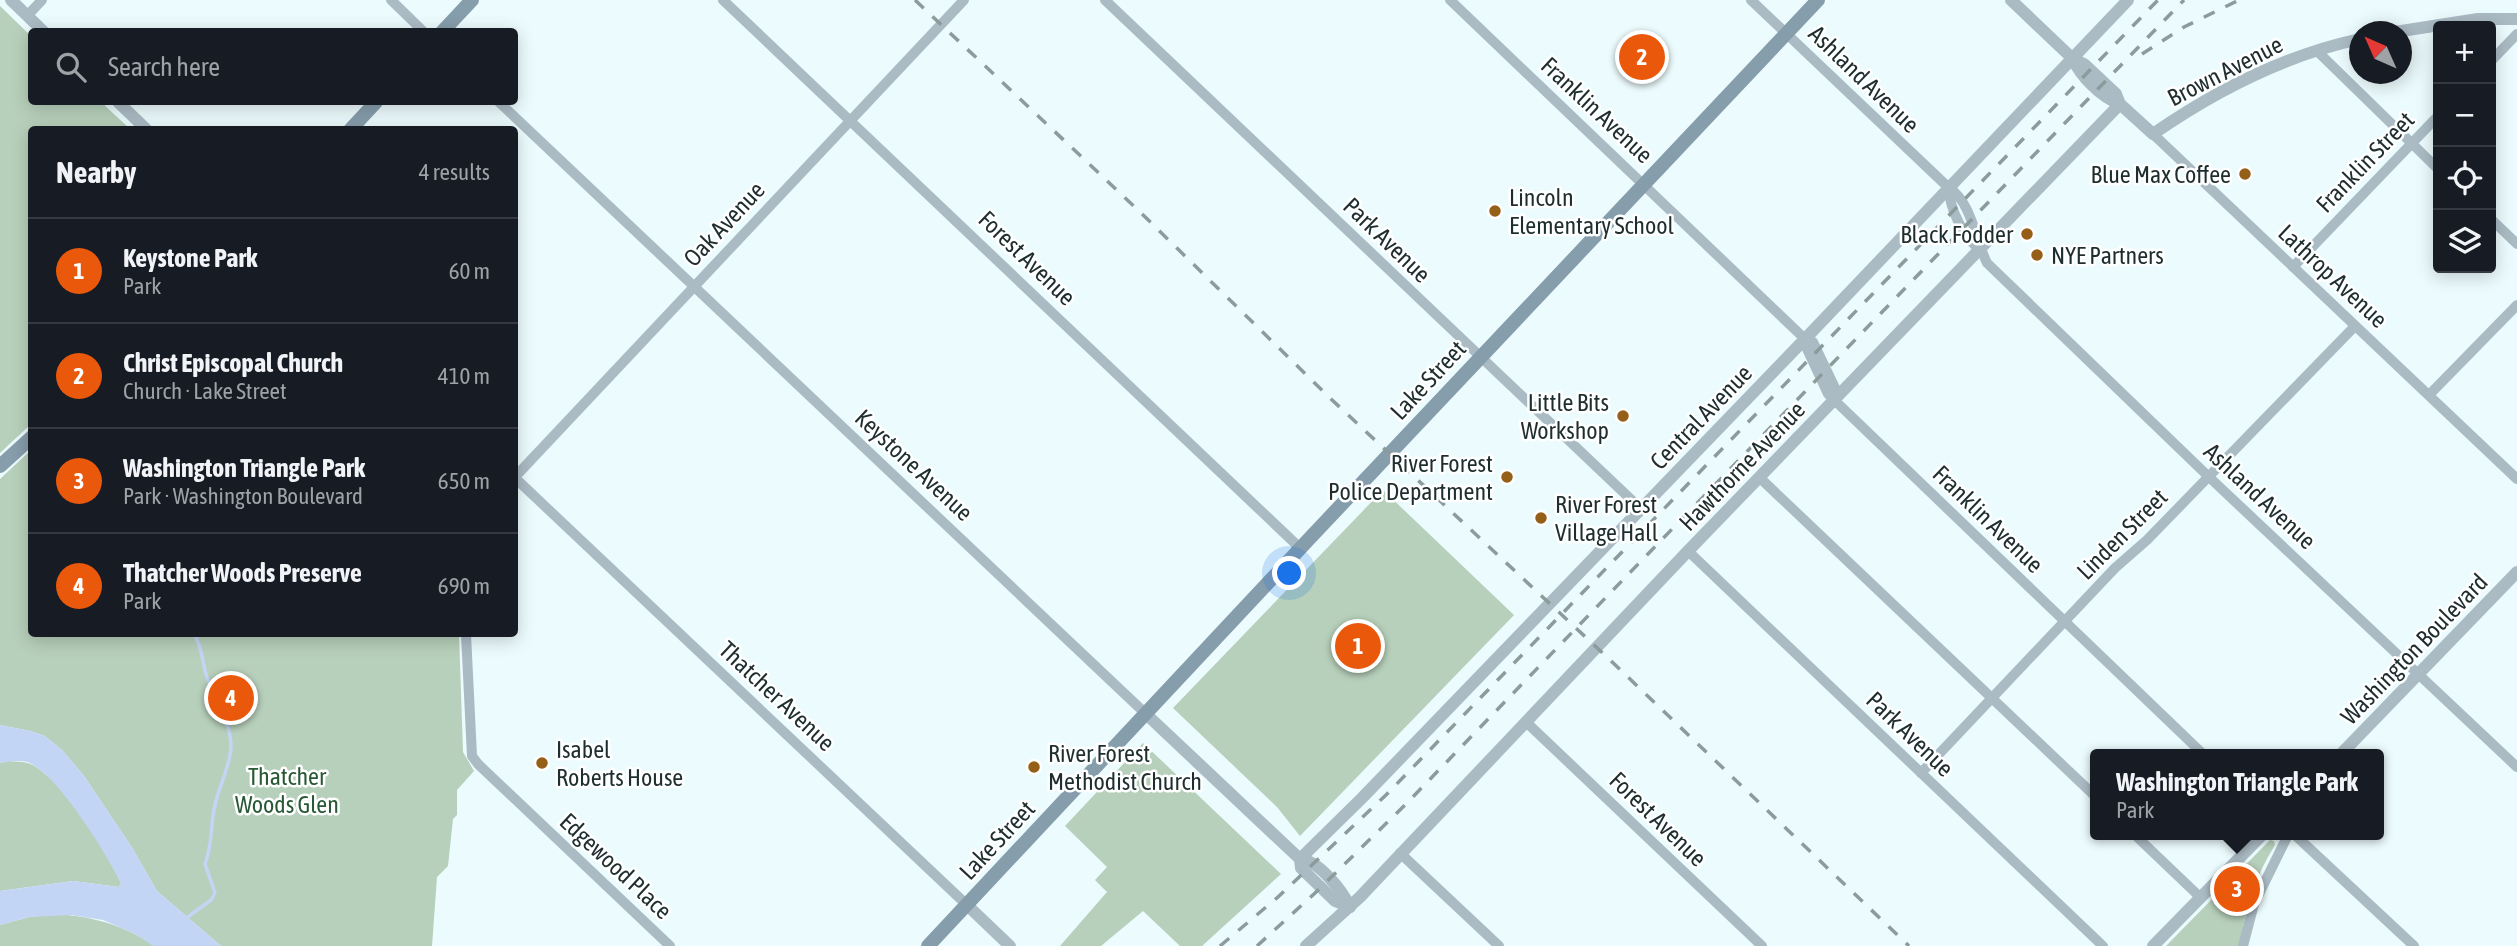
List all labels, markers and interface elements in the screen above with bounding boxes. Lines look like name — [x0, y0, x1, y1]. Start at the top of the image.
street label: Ashland Avenue — [1803, 20, 1925, 138]
north arrow — [2349, 21, 2412, 84]
map controls — [2433, 21, 2496, 273]
button: + — [2433, 21, 2496, 84]
search box — [28, 28, 518, 105]
pin: 2 — [1619, 31, 1665, 83]
street label: Brown Avenue — [2163, 31, 2287, 111]
icon: search — [52, 48, 90, 86]
text: Search here — [108, 52, 220, 82]
street label: Franklin Avenue — [1536, 52, 1658, 168]
button: − — [2433, 84, 2496, 147]
street label: Franklin Street — [2311, 106, 2419, 218]
button: locate — [2433, 147, 2496, 210]
text: Nearby — [56, 155, 136, 189]
text: 4 results — [419, 159, 490, 185]
place label: Blue Max Coffee — [2091, 161, 2231, 188]
marker: Blue Max Coffee — [2237, 166, 2253, 182]
street label: Oak Avenue — [678, 176, 770, 272]
place label: Lincoln Elementary School — [1509, 184, 1675, 239]
street label: Park Avenue — [1338, 192, 1436, 288]
marker: Lincoln Elementary School — [1487, 203, 1503, 219]
street label: Forest Avenue — [973, 205, 1081, 311]
button: layers — [2433, 210, 2496, 273]
street label: Lathrop Avenue — [2273, 219, 2393, 333]
place label: Black Fodder — [1900, 221, 2014, 248]
marker: Black Fodder — [2019, 226, 2035, 242]
place label: NYE Partners — [2051, 242, 2164, 269]
text: Keystone Park — [123, 243, 258, 273]
marker: NYE Partners — [2029, 247, 2045, 263]
text: 1 — [74, 258, 84, 284]
text: 60 m — [449, 258, 490, 284]
text: Park — [123, 273, 161, 299]
street label: Lake Street — [1385, 335, 1471, 425]
text: Christ Episcopal Church — [123, 348, 343, 378]
street label: Central Avenue — [1645, 359, 1757, 475]
text: 2 — [74, 363, 84, 389]
text: 410 m — [438, 363, 490, 389]
text: Church · Lake Street — [123, 378, 287, 404]
place label: Little Bits Workshop — [1521, 389, 1609, 444]
street label: Hawthorne Avenue — [1674, 396, 1810, 536]
street label: Keystone Avenue — [850, 404, 978, 526]
marker: Little Bits Workshop — [1615, 408, 1631, 424]
street label: Ashland Avenue — [2199, 438, 2321, 554]
place label: River Forest Police Department — [1328, 450, 1493, 505]
text: Washington Triangle Park — [123, 453, 365, 483]
street label: Franklin Avenue — [1927, 460, 2049, 578]
text: 3 — [74, 468, 84, 494]
text: 650 m — [438, 468, 490, 494]
marker: River Forest Police Department — [1499, 469, 1515, 485]
text: Park · Washington Boulevard — [123, 483, 363, 509]
street label: Linden Street — [2071, 483, 2173, 585]
place label: River Forest Village Hall — [1555, 491, 1659, 546]
marker: River Forest Village Hall — [1533, 510, 1549, 526]
your location — [1272, 556, 1306, 590]
text: Thatcher Woods Preserve — [123, 558, 362, 588]
street label: Washington Boulevard — [2335, 568, 2493, 730]
text: 4 — [74, 573, 84, 599]
text: 690 m — [438, 573, 490, 599]
text: Park — [123, 588, 161, 614]
pin: 1 — [1335, 620, 1381, 672]
street label: Thatcher Avenue — [714, 636, 840, 756]
pin: 4 — [208, 672, 254, 724]
street label: Park Avenue — [1861, 686, 1959, 782]
place label: Isabel Roberts House — [556, 736, 683, 791]
place label: River Forest Methodist Church — [1048, 740, 1202, 795]
popup — [2090, 749, 2384, 840]
marker: Isabel Roberts House — [534, 755, 550, 771]
marker: River Forest Methodist Church — [1026, 759, 1042, 775]
park label: Thatcher Woods Glen — [235, 763, 339, 818]
street label: Forest Avenue — [1604, 766, 1712, 872]
text: Washington Triangle Park — [2116, 767, 2358, 797]
street label: Lake Street — [954, 795, 1040, 885]
text: Park — [2116, 797, 2154, 823]
street label: Edgewood Place — [555, 808, 677, 924]
pin: 3 — [2214, 863, 2260, 915]

